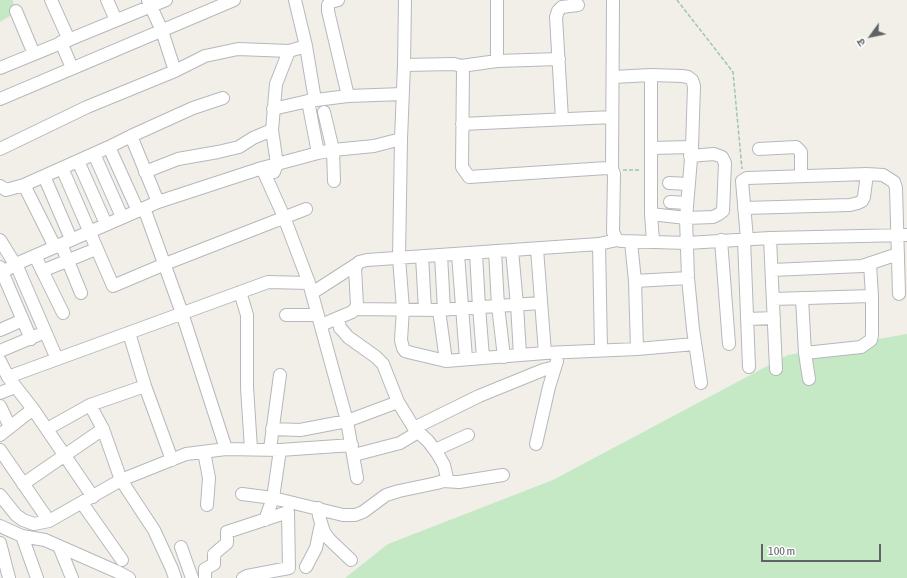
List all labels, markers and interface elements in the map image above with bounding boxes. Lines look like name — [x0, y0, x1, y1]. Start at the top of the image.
north arrow — [851, 16, 891, 56]
text: उ — [854, 37, 868, 49]
scale bar — [763, 536, 883, 562]
text: 100 m — [768, 544, 795, 558]

